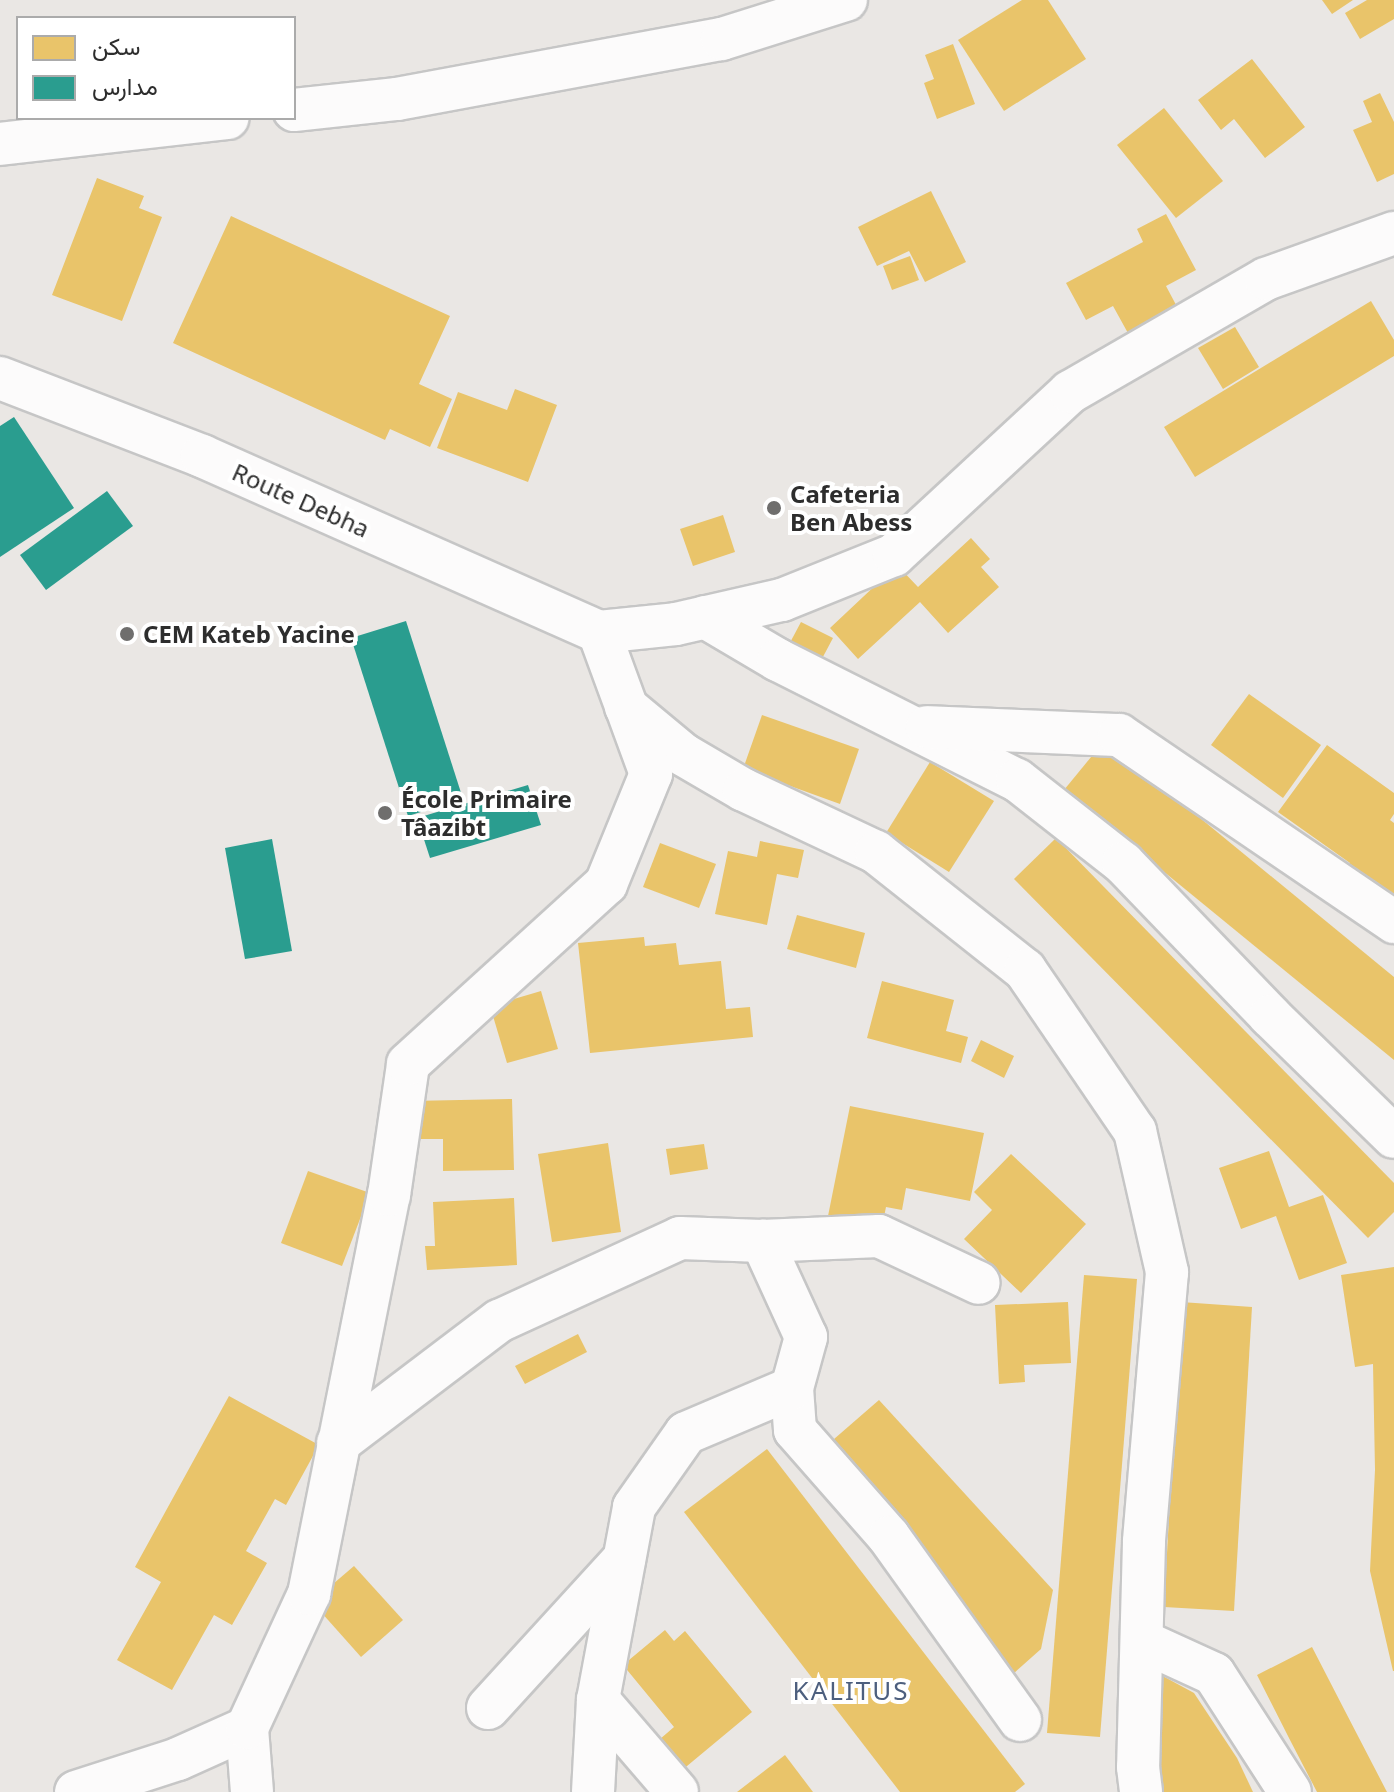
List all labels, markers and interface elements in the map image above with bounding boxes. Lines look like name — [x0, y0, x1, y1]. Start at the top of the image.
legend — [16, 16, 296, 120]
text: سكن — [92, 29, 141, 62]
text: مدارس — [92, 69, 158, 102]
street label: Route Debha — [228, 457, 374, 543]
place label: Cafeteria Ben Abess — [790, 480, 912, 536]
marker: Cafeteria Ben Abess — [765, 499, 783, 517]
place label: CEM Kateb Yacine — [143, 620, 355, 648]
marker: CEM Kateb Yacine — [118, 625, 136, 643]
place label: École Primaire Tâazibt — [401, 785, 572, 841]
marker: École Primaire Tâazibt — [376, 804, 394, 822]
district label: KALITUS — [793, 1675, 909, 1707]

